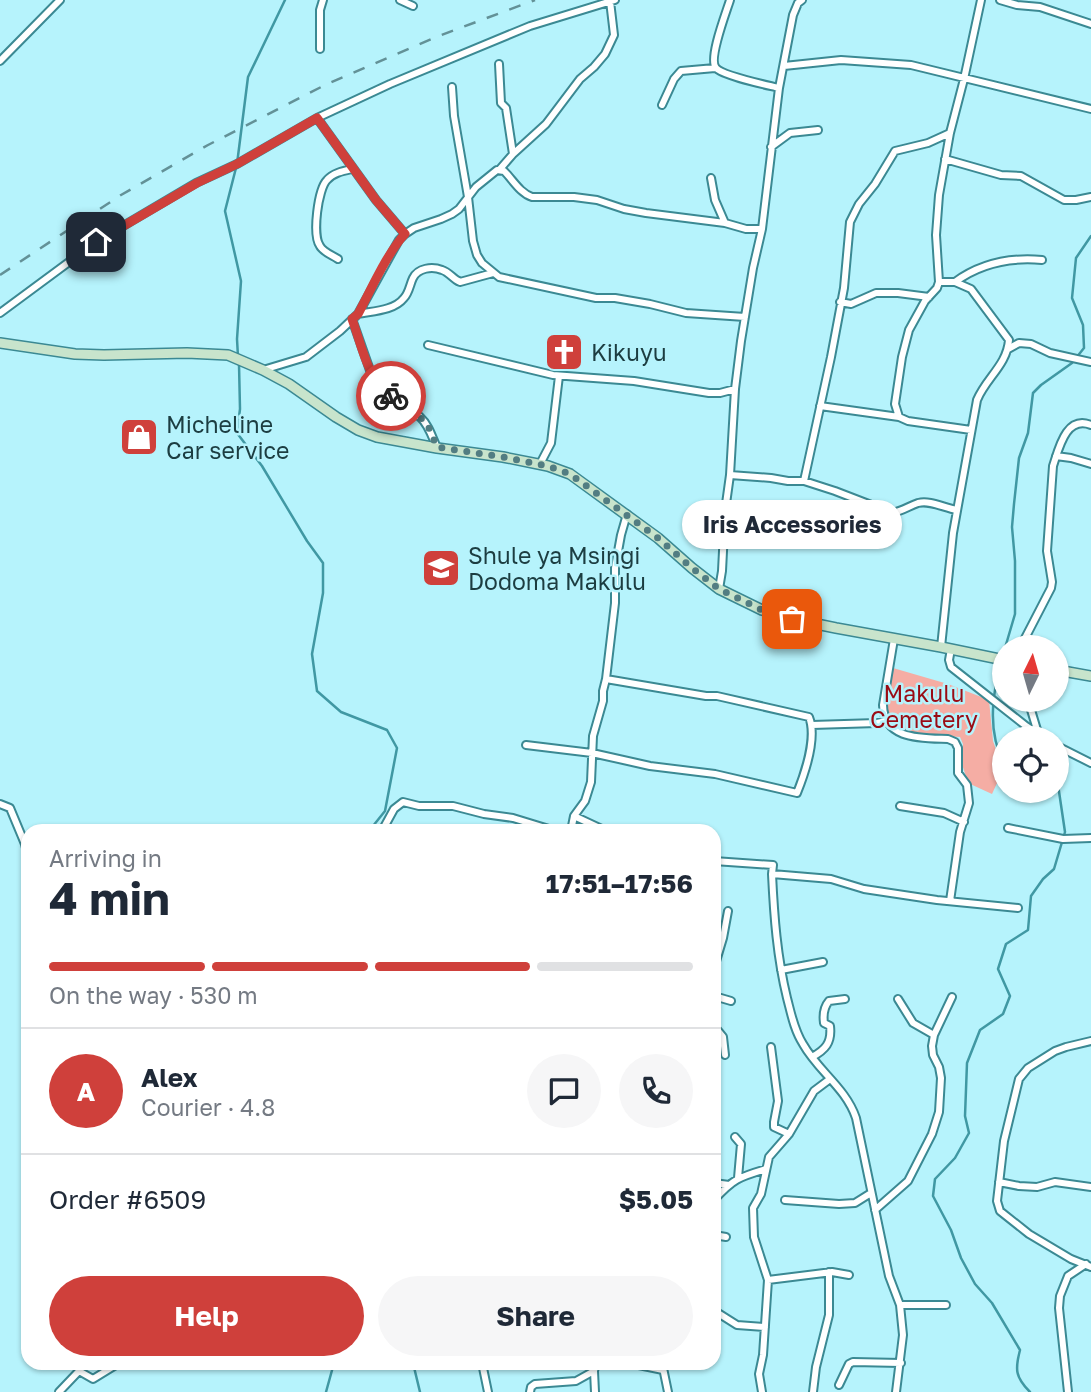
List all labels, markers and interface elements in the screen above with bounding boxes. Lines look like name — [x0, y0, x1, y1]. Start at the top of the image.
pin — [66, 212, 126, 272]
icon: home — [77, 223, 115, 261]
church icon: Kikuyu — [543, 331, 585, 373]
place label: Kikuyu — [591, 338, 667, 366]
courier — [356, 361, 426, 431]
icon: bike — [372, 377, 410, 415]
place label: Micheline Car service — [166, 410, 289, 464]
shop icon: Micheline Car service — [118, 416, 160, 458]
callout: Iris Accessories — [682, 500, 902, 549]
text: Iris Accessories — [702, 510, 882, 538]
place label: Shule ya Msingi Dodoma Makulu — [468, 541, 646, 595]
school or university icon: Shule ya Msingi Dodoma Makulu — [420, 547, 462, 589]
pin — [762, 589, 822, 649]
icon: bag — [773, 600, 811, 638]
north arrow — [992, 635, 1069, 712]
map controls — [992, 635, 1069, 803]
park label: Makulu Cemetery — [870, 679, 978, 733]
button: locate — [992, 726, 1069, 803]
text: Arriving in — [49, 844, 162, 872]
text: 17:51–17:56 — [546, 868, 693, 899]
text: 4 min — [49, 870, 170, 925]
text: On the way · 530 m — [49, 981, 258, 1009]
button: chat — [527, 1054, 601, 1128]
button: phone — [619, 1054, 693, 1128]
text: Alex — [141, 1062, 198, 1093]
text: A — [77, 1076, 95, 1107]
text: Courier · 4.8 — [141, 1093, 275, 1121]
text: Order #6509 — [49, 1184, 206, 1215]
text: $5.05 — [619, 1184, 693, 1215]
button: Help — [49, 1276, 364, 1356]
button: Share — [378, 1276, 693, 1356]

